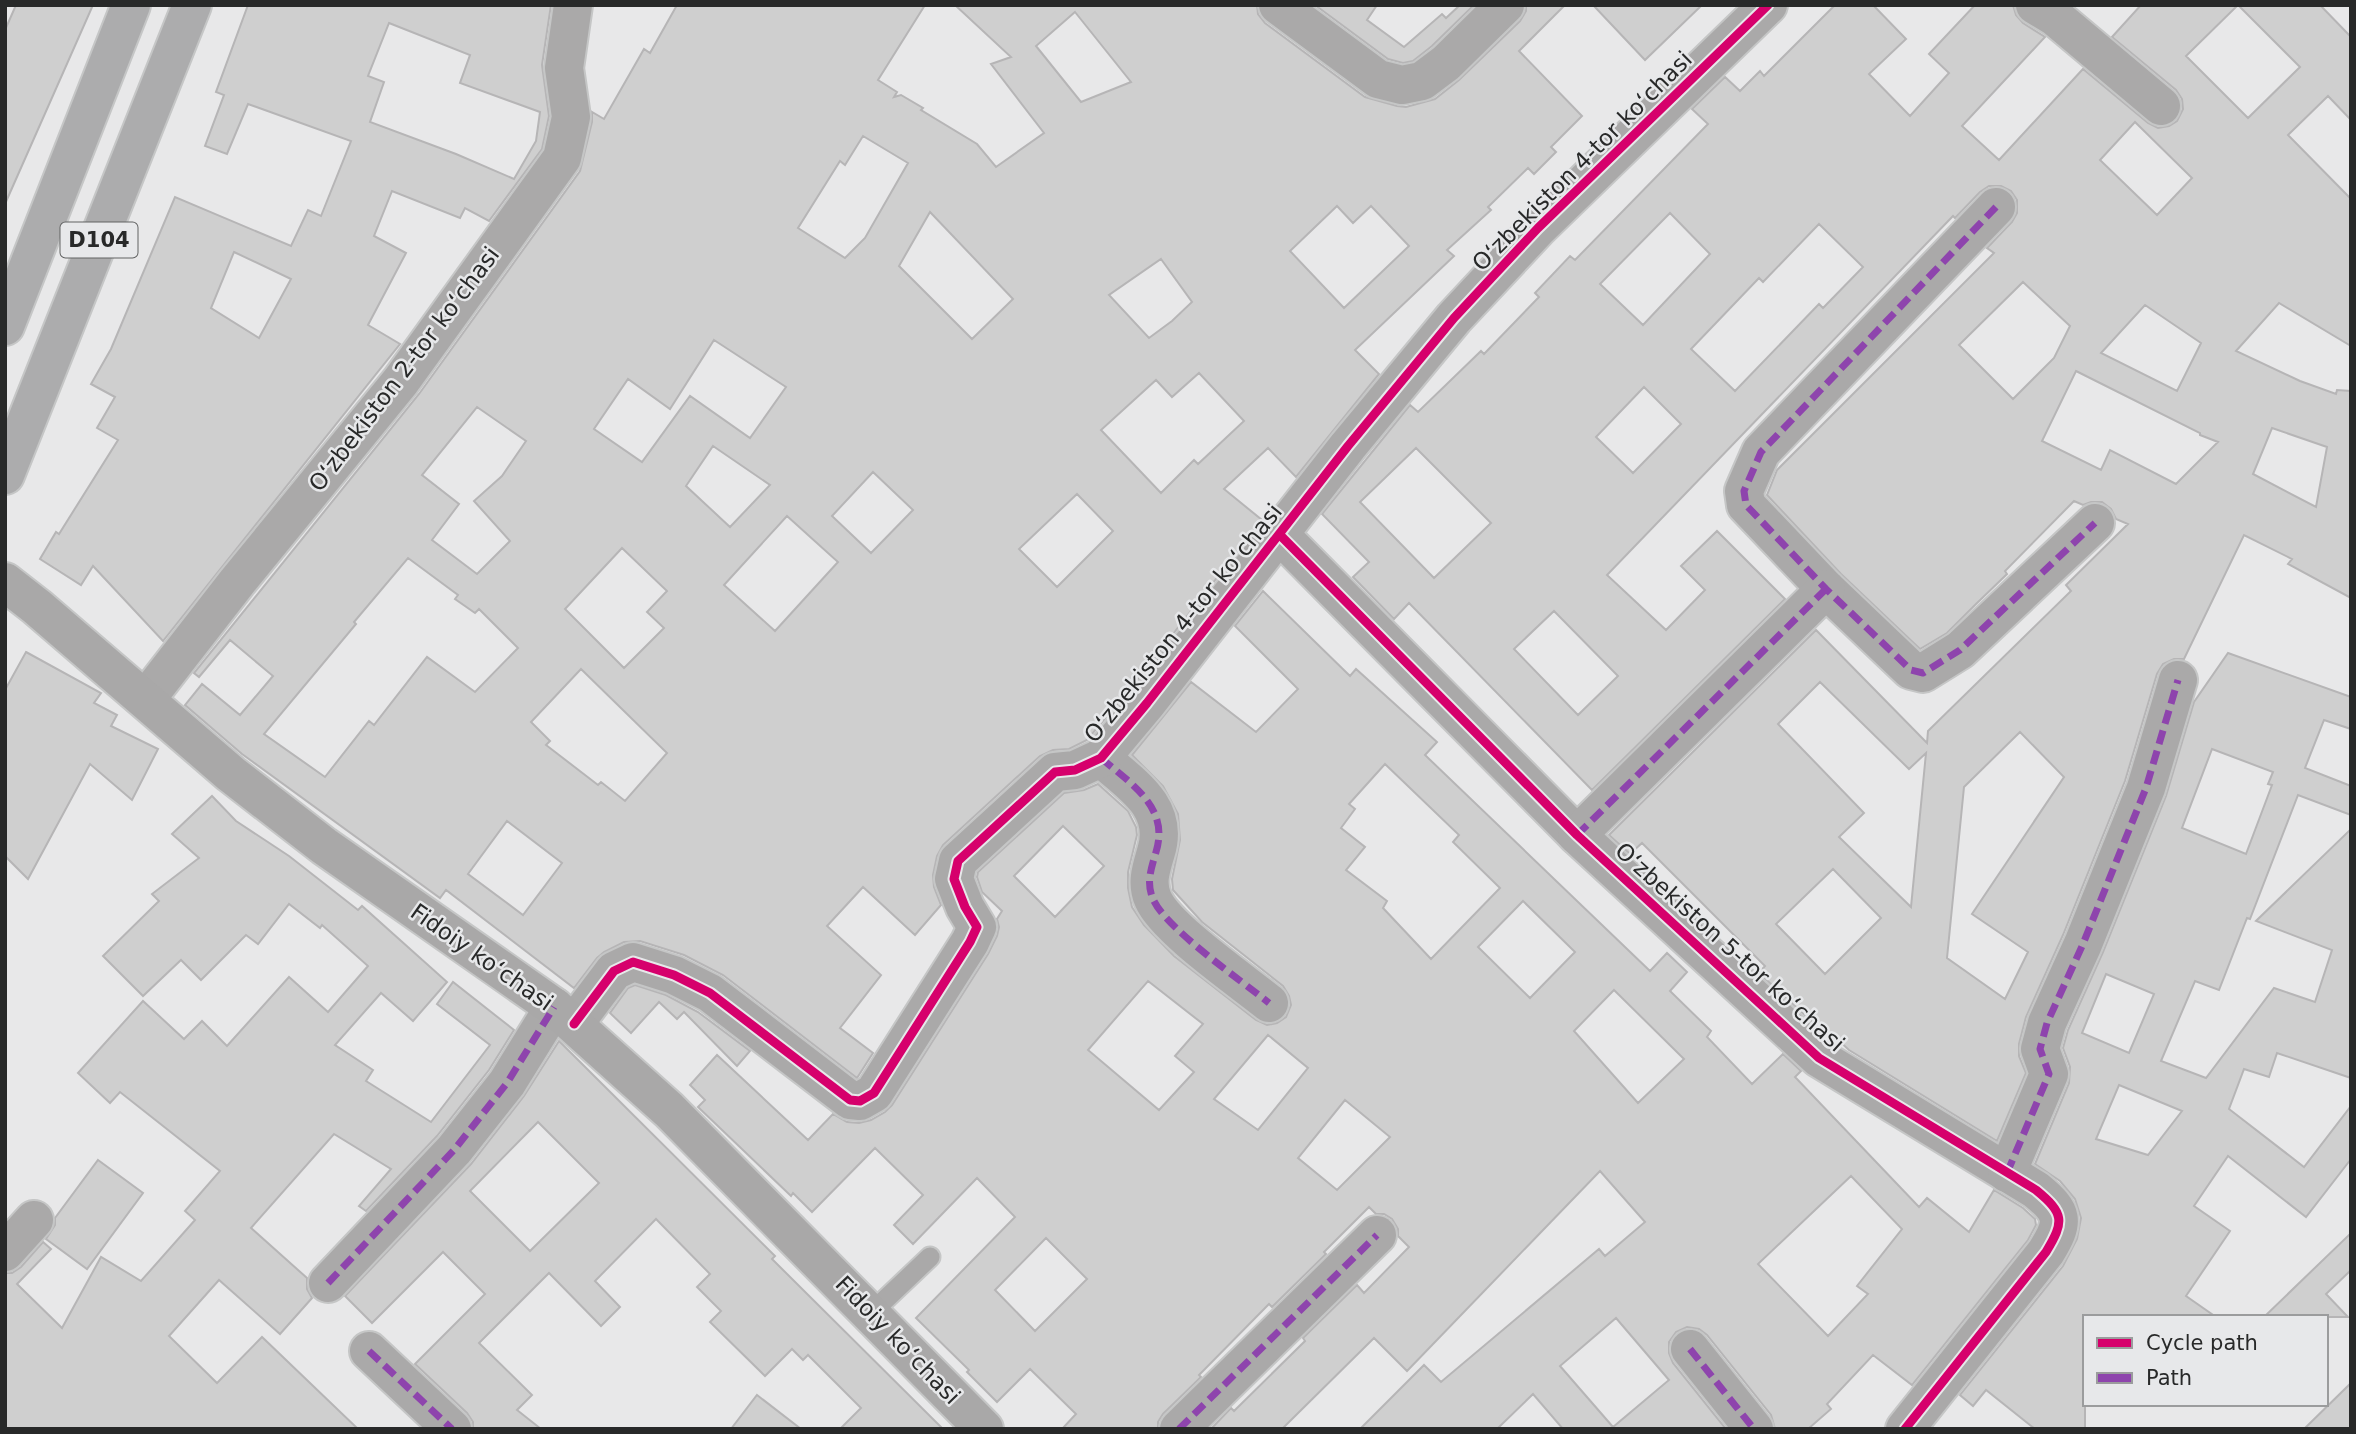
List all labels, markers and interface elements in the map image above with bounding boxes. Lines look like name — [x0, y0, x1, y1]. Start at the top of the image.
street label: Oʻzbekiston 4-tor koʻchasi — [1467, 46, 1697, 276]
road number: D104 — [60, 222, 138, 258]
street label: Oʻzbekiston 2-tor koʻchasi — [304, 242, 504, 496]
street label: Oʻzbekiston 4-tor koʻchasi — [1079, 499, 1287, 747]
street label: Oʻzbekiston 5-tor koʻchasi — [1610, 837, 1850, 1057]
street label: Fidoiy koʻchasi — [406, 898, 558, 1016]
street label: Fidoiy koʻchasi — [830, 1271, 966, 1409]
legend — [2083, 1315, 2328, 1406]
text: Cycle path — [2146, 1331, 2258, 1355]
text: Path — [2146, 1366, 2192, 1390]

